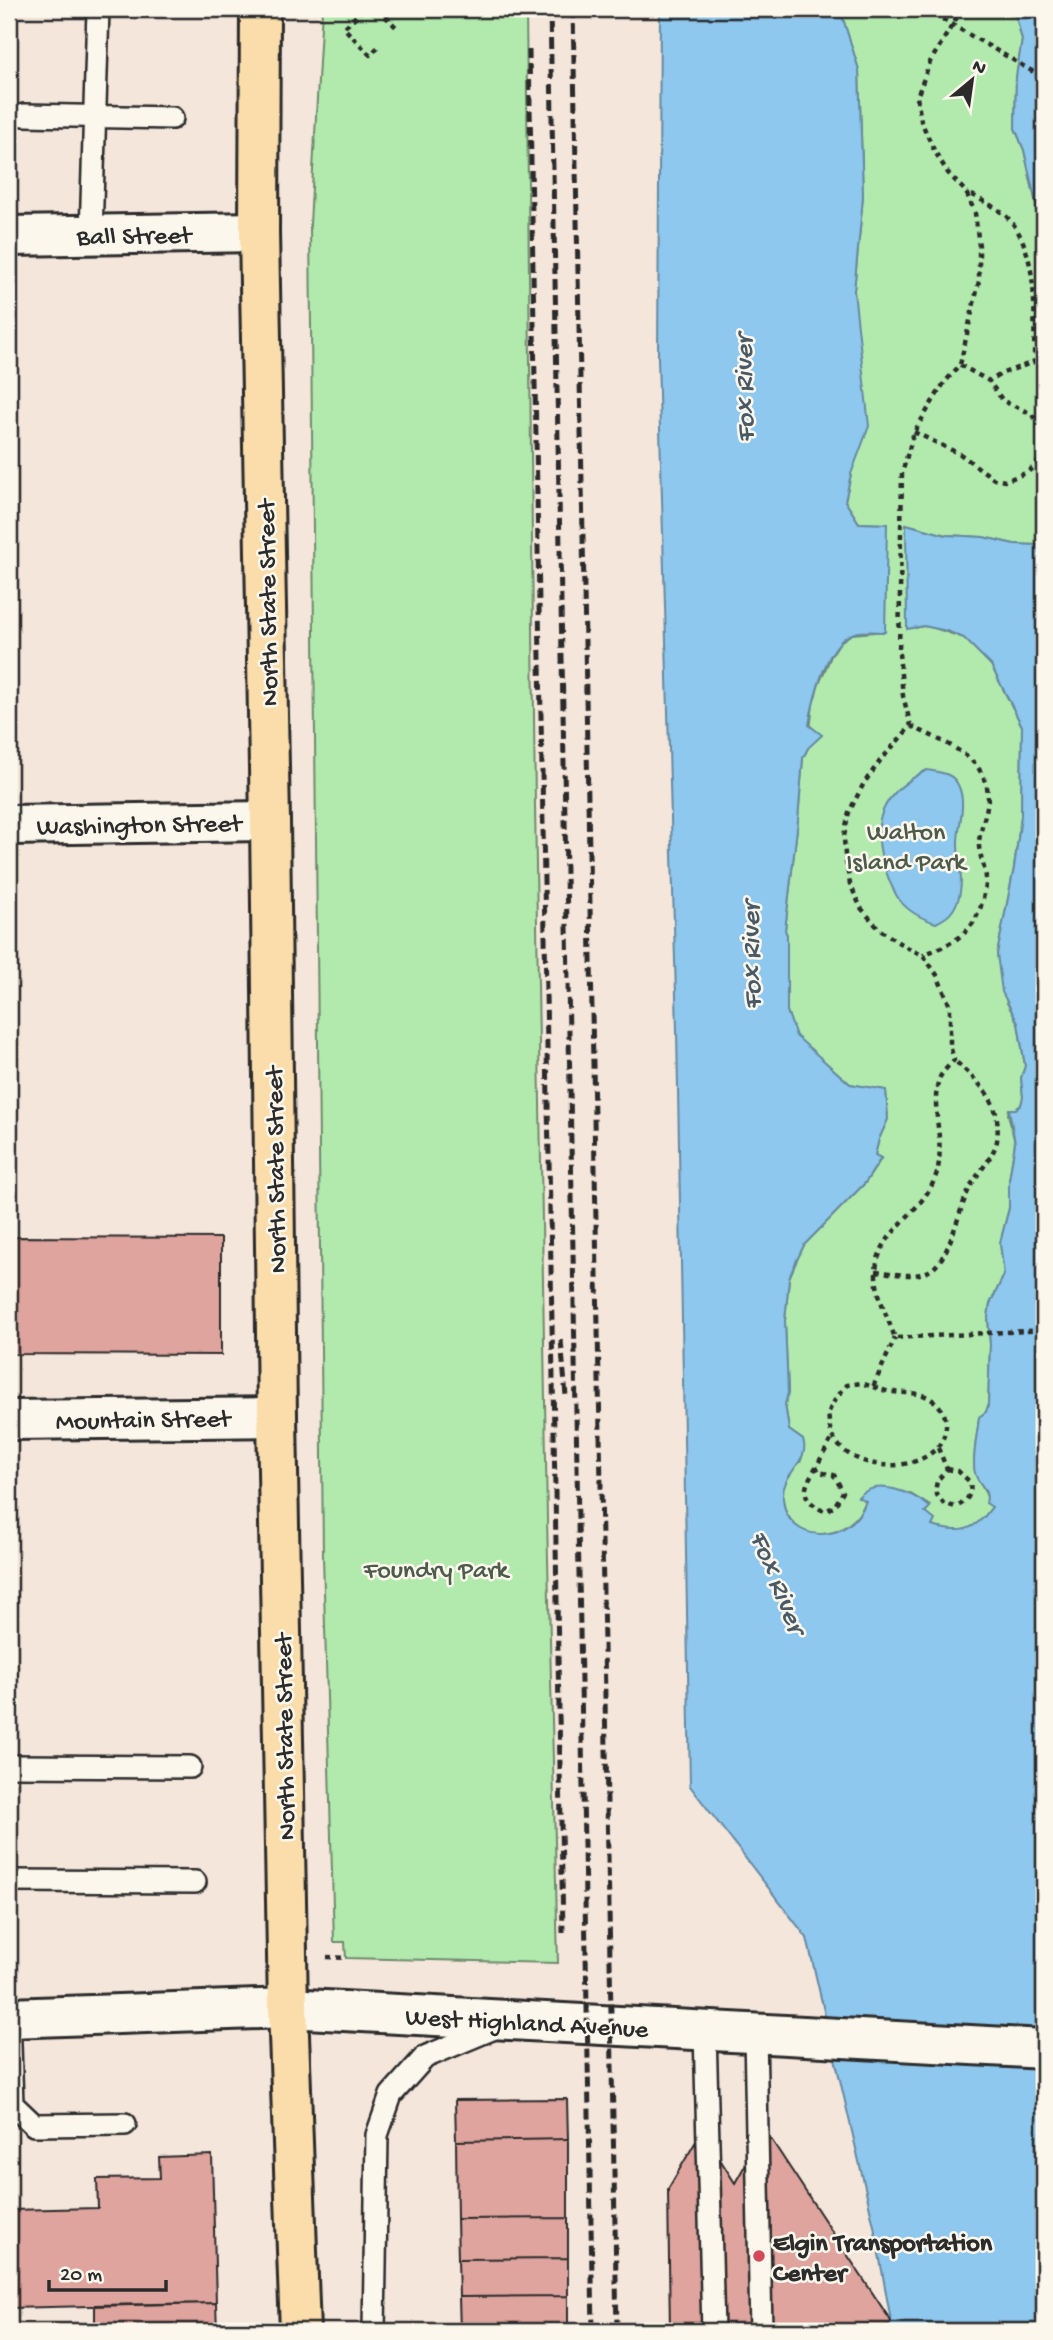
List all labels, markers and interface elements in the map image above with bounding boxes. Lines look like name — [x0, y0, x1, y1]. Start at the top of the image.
north arrow — [937, 46, 1007, 116]
text: N — [968, 55, 990, 81]
street label: Ball Street — [75, 222, 194, 255]
water label: Fox River — [729, 330, 764, 443]
street label: North State Street — [253, 497, 288, 707]
street label: Washington Street — [36, 810, 244, 845]
park label: Walton Island Park — [846, 819, 968, 880]
water label: Fox River — [736, 897, 771, 1010]
street label: North State Street — [261, 1064, 296, 1274]
street label: Mountain Street — [56, 1405, 233, 1440]
water label: Fox River — [740, 1527, 813, 1643]
park label: Foundry Park — [363, 1557, 511, 1588]
street label: North State Street — [270, 1631, 305, 1841]
street label: West Highland Avenue — [405, 2004, 650, 2047]
place label: Elgin Transportation Center — [773, 2230, 993, 2291]
marker: Elgin Transportation Center — [751, 2248, 767, 2264]
scale bar — [49, 2249, 166, 2293]
text: 20 m — [60, 2264, 102, 2289]

